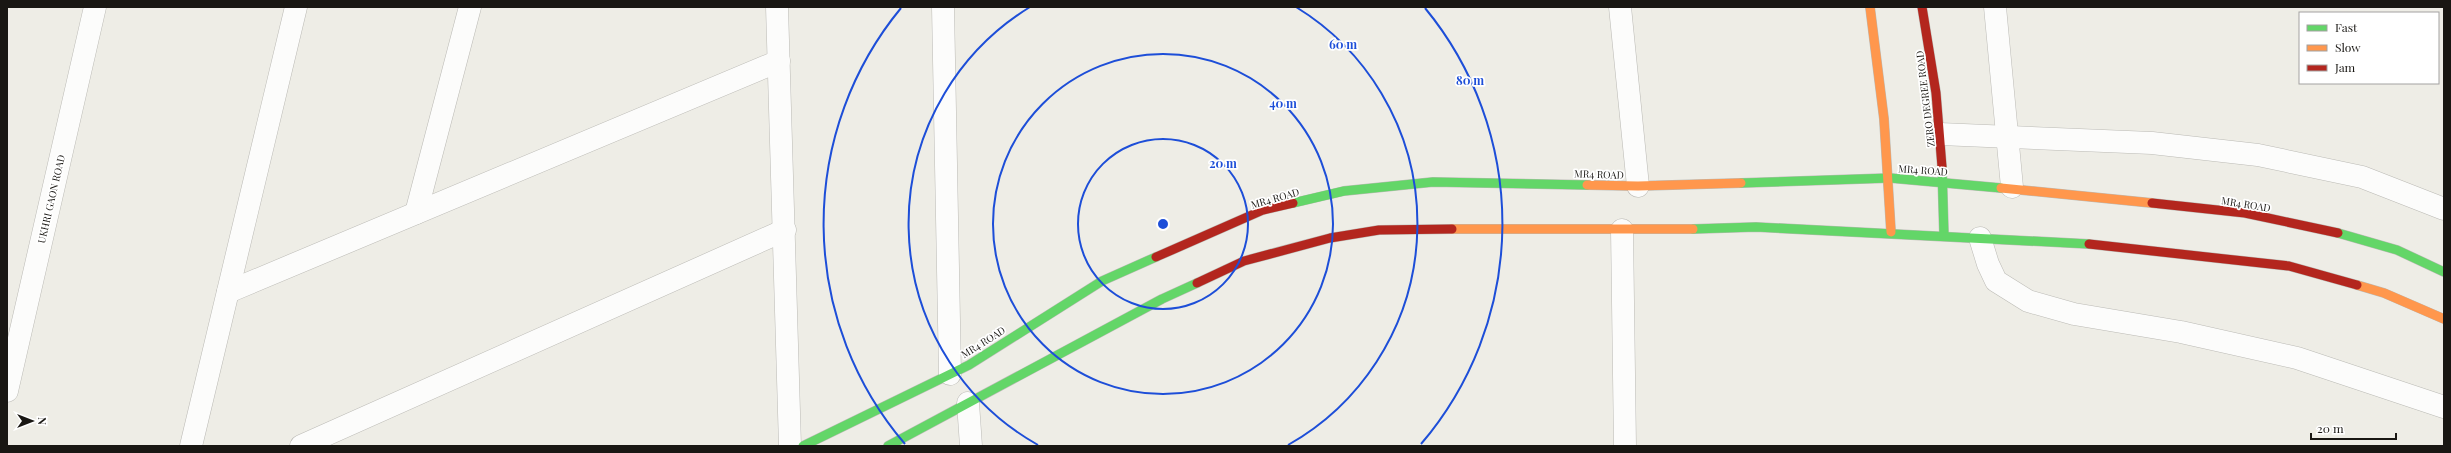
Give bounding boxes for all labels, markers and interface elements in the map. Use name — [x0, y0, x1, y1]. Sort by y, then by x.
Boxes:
legend — [2299, 12, 2439, 84]
text: Fast — [2335, 19, 2358, 35]
text: 60 m — [1329, 36, 1357, 52]
text: Slow — [2335, 39, 2361, 55]
street label: ZERO DEGREE ROAD — [1912, 50, 1938, 148]
text: Jam — [2334, 59, 2356, 75]
text: 80 m — [1456, 72, 1484, 88]
text: 40 m — [1269, 95, 1297, 111]
street label: UKHRI GAON ROAD — [34, 153, 68, 245]
text: 20 m — [1209, 155, 1237, 171]
street label: MR4 ROAD — [1898, 161, 1948, 179]
street label: MR4 ROAD — [1574, 166, 1624, 182]
street label: MR4 ROAD — [1249, 184, 1301, 212]
street label: MR4 ROAD — [2220, 193, 2272, 215]
centre of rings — [1156, 217, 1170, 231]
street label: MR4 ROAD — [958, 323, 1008, 361]
north arrow — [12, 401, 52, 441]
scale bar — [2311, 415, 2396, 441]
text: N — [35, 417, 50, 425]
text: 20 m — [2317, 420, 2344, 436]

